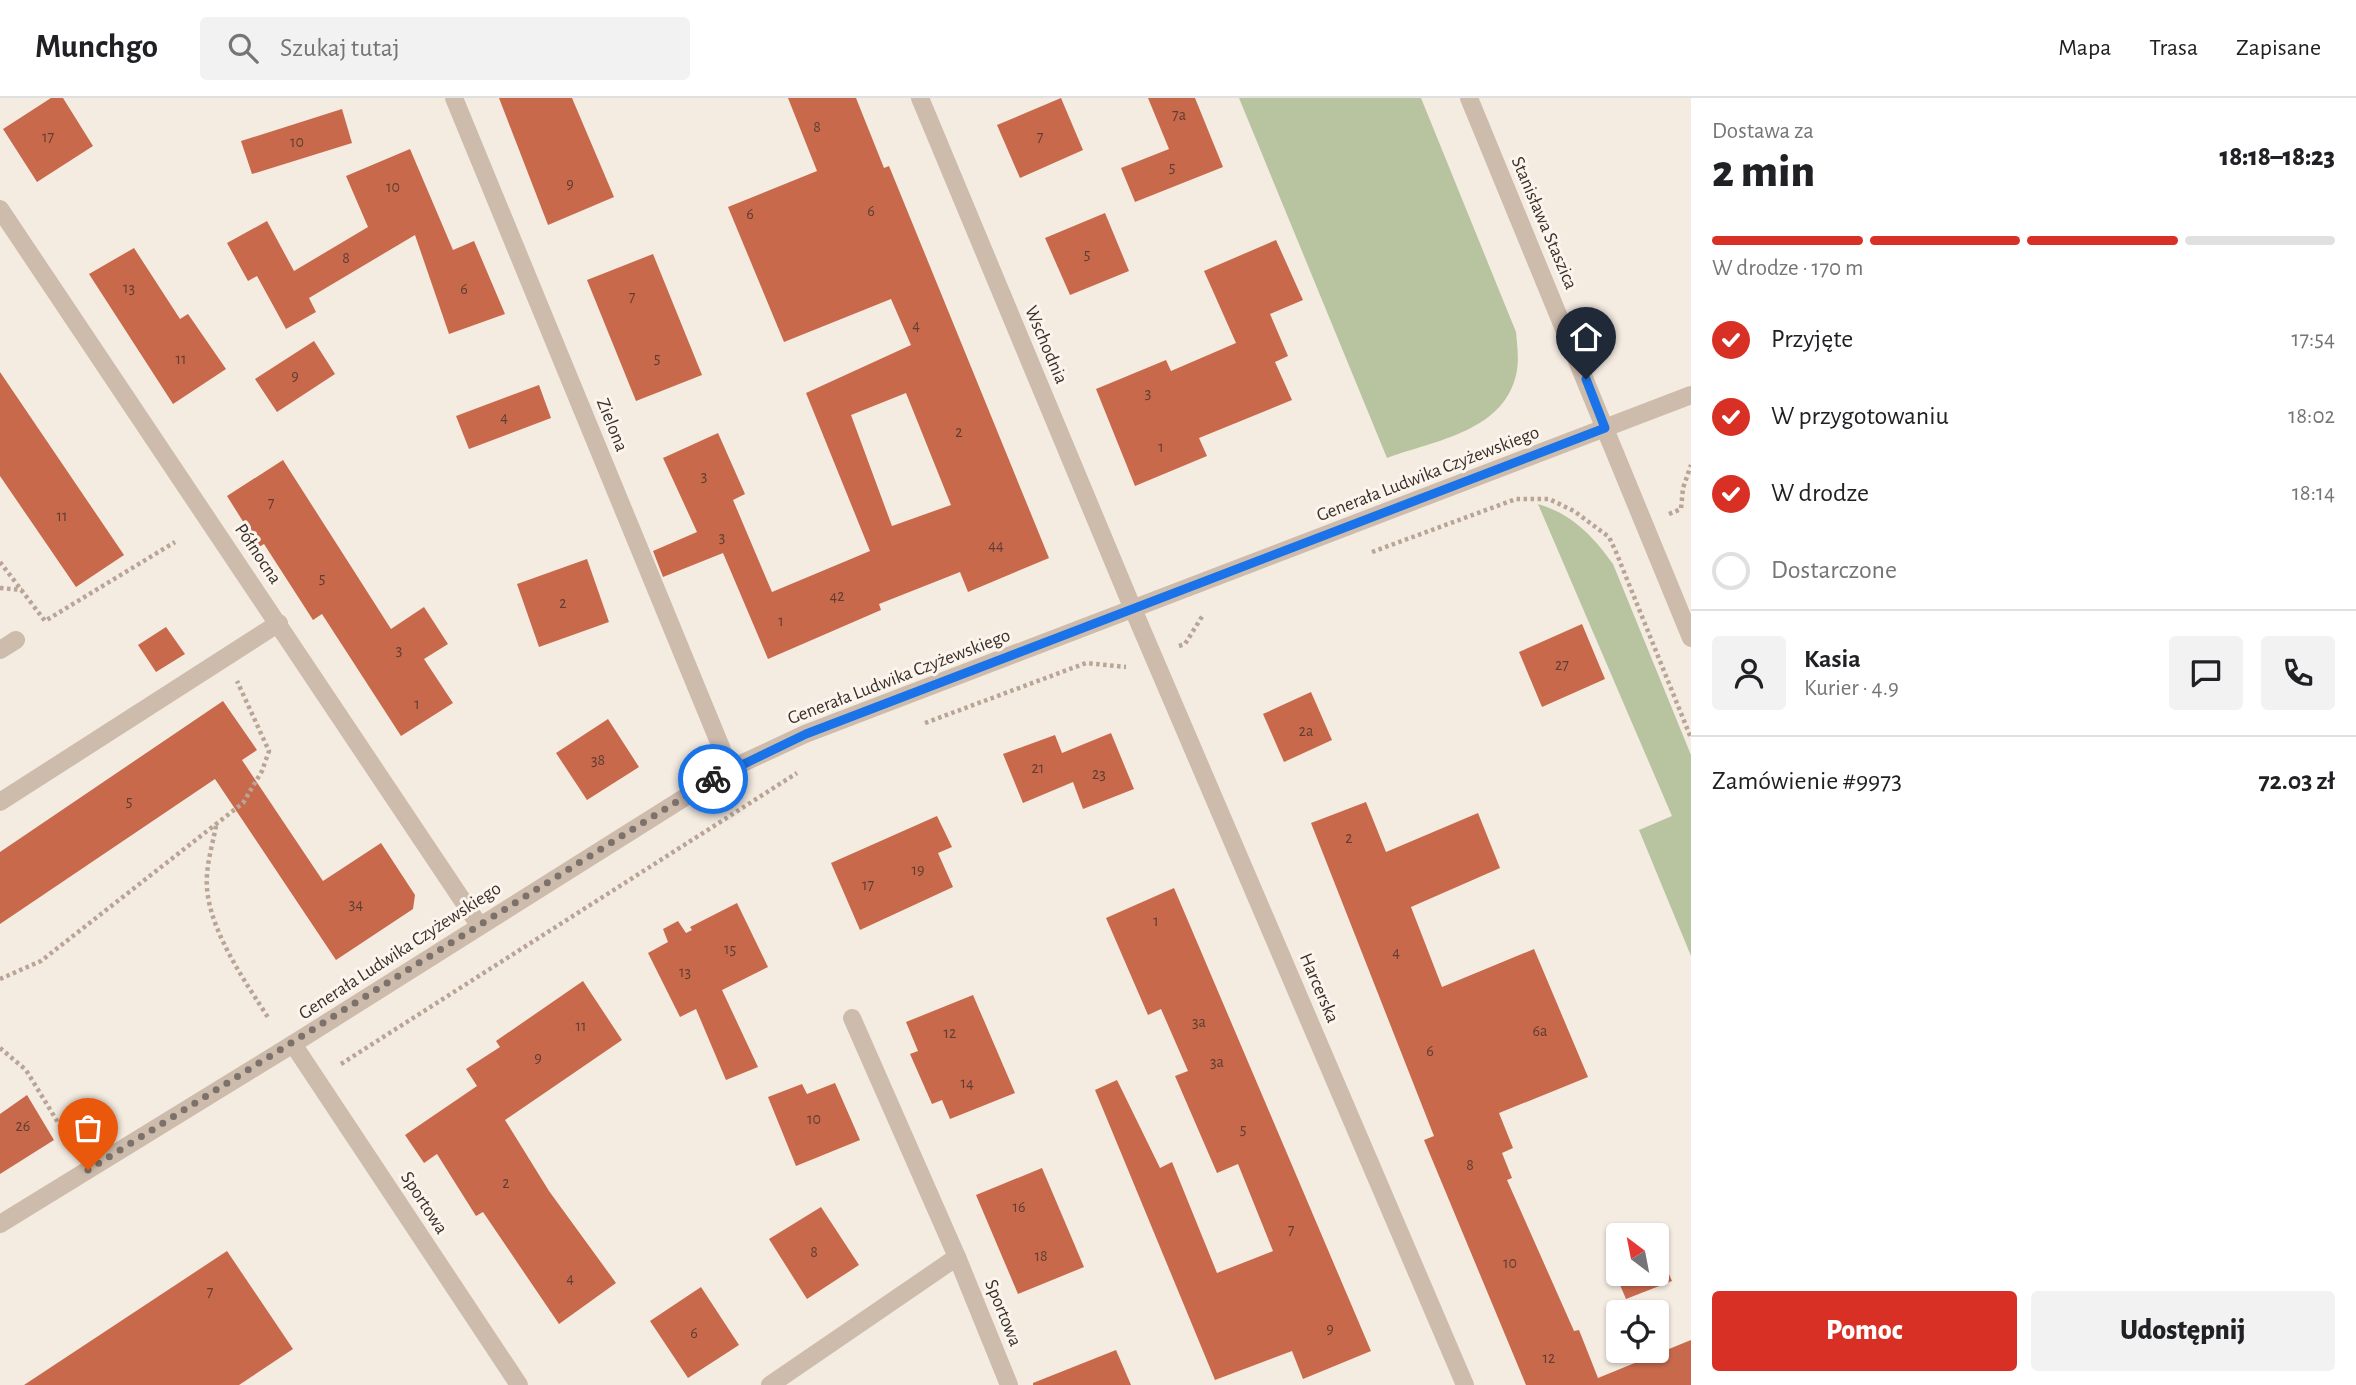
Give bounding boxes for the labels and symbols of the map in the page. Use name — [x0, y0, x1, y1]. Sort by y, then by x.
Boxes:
house number: 7a — [1172, 107, 1186, 123]
house number: 8 — [813, 119, 821, 135]
house number: 17 — [42, 129, 54, 145]
house number: 7 — [1037, 129, 1044, 145]
house number: 10 — [290, 134, 304, 150]
street label: Stanisława Staszica — [1507, 154, 1581, 292]
house number: 5 — [1169, 159, 1175, 175]
house number: 9 — [566, 176, 574, 192]
house number: 10 — [386, 179, 400, 195]
house number: 6 — [867, 203, 875, 219]
house number: 6 — [746, 206, 754, 222]
house number: 5 — [1084, 246, 1090, 262]
house number: 8 — [342, 250, 350, 266]
house number: 13 — [123, 280, 135, 296]
house number: 6 — [460, 281, 468, 297]
house number: 7 — [629, 289, 636, 305]
street label: Wschodnia — [1021, 303, 1071, 387]
pin — [1556, 307, 1616, 379]
house number: 4 — [912, 317, 920, 333]
house number: 5 — [654, 350, 660, 366]
house number: 11 — [175, 351, 187, 367]
house number: 9 — [291, 368, 299, 384]
house number: 3 — [1145, 385, 1151, 401]
street label: Zielona — [593, 396, 631, 455]
house number: 4 — [500, 409, 508, 425]
street label: Generała Ludwika Czyżewskiego — [1314, 423, 1542, 525]
house number: 2 — [955, 424, 963, 440]
house number: 1 — [1158, 439, 1164, 455]
house number: 3 — [701, 468, 707, 484]
house number: 7 — [268, 495, 275, 511]
house number: 11 — [56, 508, 68, 524]
street label: Północna — [231, 520, 285, 588]
house number: 3 — [719, 529, 725, 545]
house number: 44 — [988, 537, 1004, 553]
house number: 5 — [319, 570, 325, 586]
house number: 42 — [830, 588, 844, 604]
house number: 2 — [559, 595, 567, 611]
house number: 1 — [778, 613, 784, 629]
street label: Generała Ludwika Czyżewskiego — [785, 626, 1013, 728]
house number: 3 — [396, 642, 402, 658]
house number: 27 — [1555, 657, 1569, 673]
house number: 1 — [414, 696, 420, 712]
house number: 2a — [1299, 723, 1313, 739]
courier — [678, 744, 748, 814]
house number: 38 — [591, 752, 605, 768]
house number: 21 — [1032, 760, 1044, 776]
house number: 23 — [1092, 766, 1106, 782]
house number: 5 — [126, 793, 132, 809]
house number: 2 — [1345, 830, 1353, 846]
house number: 19 — [911, 862, 925, 878]
house number: 17 — [862, 877, 874, 893]
street label: Generała Ludwika Czyżewskiego — [295, 879, 505, 1023]
house number: 34 — [349, 896, 363, 912]
house number: 1 — [1153, 913, 1159, 929]
house number: 15 — [724, 941, 736, 957]
house number: 4 — [1392, 944, 1400, 960]
street label: Harcerska — [1296, 950, 1342, 1026]
house number: 13 — [679, 964, 691, 980]
house number: 3a — [1192, 1014, 1206, 1030]
house number: 11 — [575, 1018, 587, 1034]
house number: 6a — [1533, 1023, 1547, 1039]
house number: 12 — [944, 1025, 956, 1041]
house number: 6 — [1426, 1043, 1434, 1059]
house number: 9 — [534, 1050, 542, 1066]
house number: 3a — [1210, 1054, 1224, 1070]
house number: 14 — [960, 1075, 974, 1091]
pin — [58, 1098, 118, 1170]
house number: 10 — [807, 1111, 821, 1127]
house number: 26 — [16, 1118, 30, 1134]
house number: 5 — [1240, 1121, 1246, 1137]
house number: 8 — [1466, 1157, 1474, 1173]
street label: Sportowa — [397, 1168, 451, 1238]
house number: 2 — [502, 1175, 510, 1191]
house number: 16 — [1012, 1199, 1026, 1215]
house number: 7 — [1288, 1222, 1295, 1238]
north arrow — [1606, 1223, 1670, 1286]
house number: 8 — [810, 1244, 818, 1260]
house number: 18 — [1034, 1248, 1048, 1264]
house number: 10 — [1503, 1255, 1517, 1271]
house number: 4 — [566, 1270, 574, 1286]
street label: Sportowa — [981, 1277, 1025, 1349]
house number: 7 — [207, 1284, 214, 1300]
house number: 9 — [1326, 1321, 1334, 1337]
house number: 6 — [690, 1325, 698, 1341]
house number: 12 — [1543, 1350, 1555, 1366]

